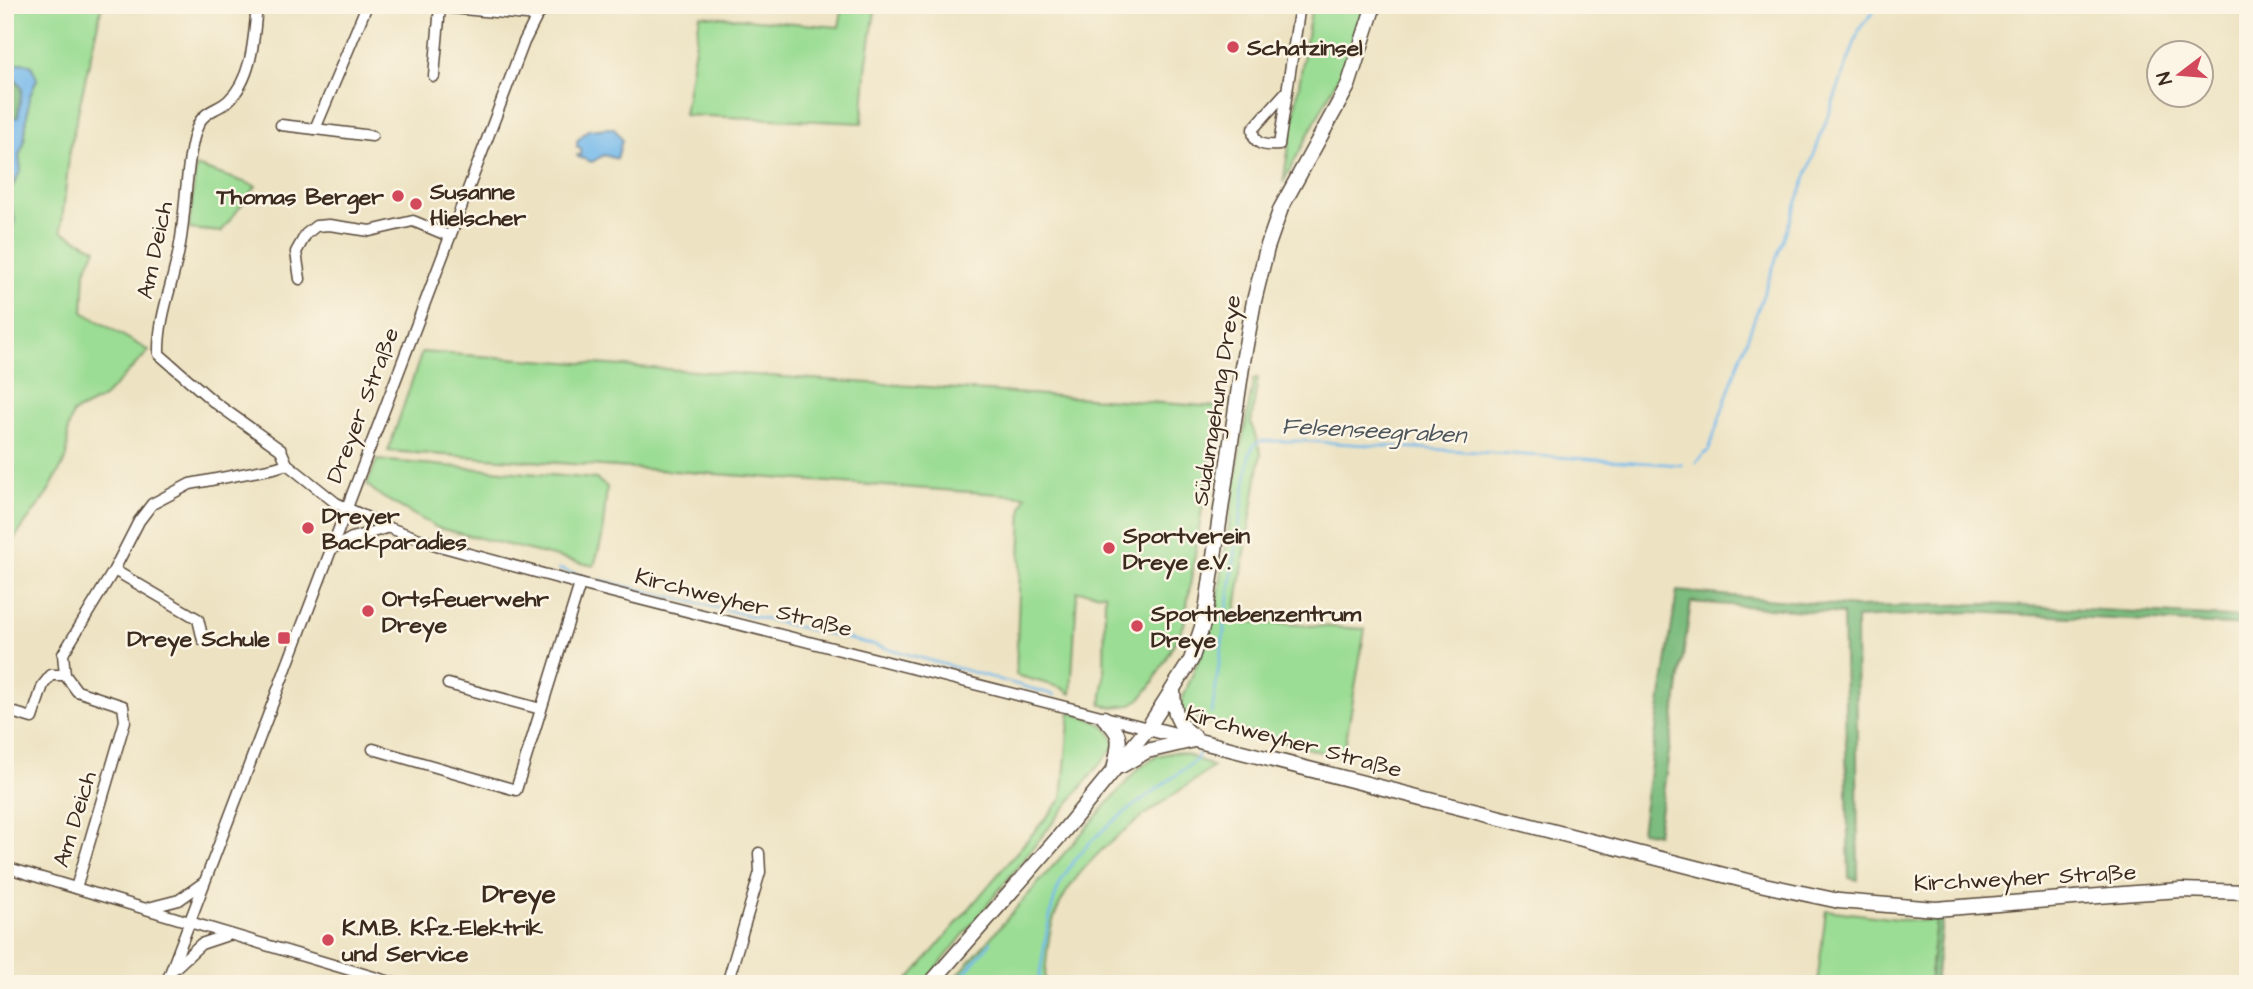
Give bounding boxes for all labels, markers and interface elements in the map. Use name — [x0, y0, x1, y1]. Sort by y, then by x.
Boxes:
place label: Schatzinsel — [1246, 32, 1363, 64]
north arrow — [2144, 38, 2214, 108]
marker: Schatzinsel — [1225, 39, 1241, 55]
text: N — [2150, 69, 2180, 88]
place label: Susanne Hielscher — [429, 176, 526, 234]
place label: Thomas Berger — [216, 181, 384, 214]
marker: Thomas Berger — [390, 188, 406, 204]
marker: Susanne Hielscher — [408, 196, 424, 212]
street label: Am Deich — [129, 198, 181, 302]
street label: Südumgehung Dreye — [1185, 293, 1250, 508]
street label: Dreyer Straße — [319, 323, 408, 488]
water label: Felsenseegraben — [1281, 409, 1469, 454]
place label: Dreyer Backparadies — [322, 500, 467, 558]
marker: Dreyer Backparadies — [300, 520, 316, 536]
place label: Sportverein Dreye e.V. — [1122, 520, 1250, 580]
marker: Sportverein Dreye e.V. — [1101, 540, 1117, 556]
street label: Kirchweyher Straße — [632, 561, 856, 646]
place label: Ortsfeuerwehr Dreye — [382, 583, 549, 643]
place label: Sportnebenzentrum Dreye — [1150, 598, 1362, 658]
marker: Ortsfeuerwehr Dreye — [360, 603, 376, 619]
marker: Sportnebenzentrum Dreye — [1129, 618, 1145, 634]
place label: Dreye Schule — [127, 623, 271, 657]
marker: Dreye Schule — [276, 630, 292, 646]
street label: Kirchweyher Straße — [1182, 698, 1405, 787]
street label: Am Deich — [45, 767, 105, 871]
street label: Kirchweyher Straße — [1913, 856, 2137, 901]
district label: Dreye — [482, 876, 556, 915]
place label: K.M.B. Kfz.-Elektrik und Service — [341, 912, 544, 970]
marker: K.M.B. Kfz.-Elektrik und Service — [320, 932, 336, 948]

